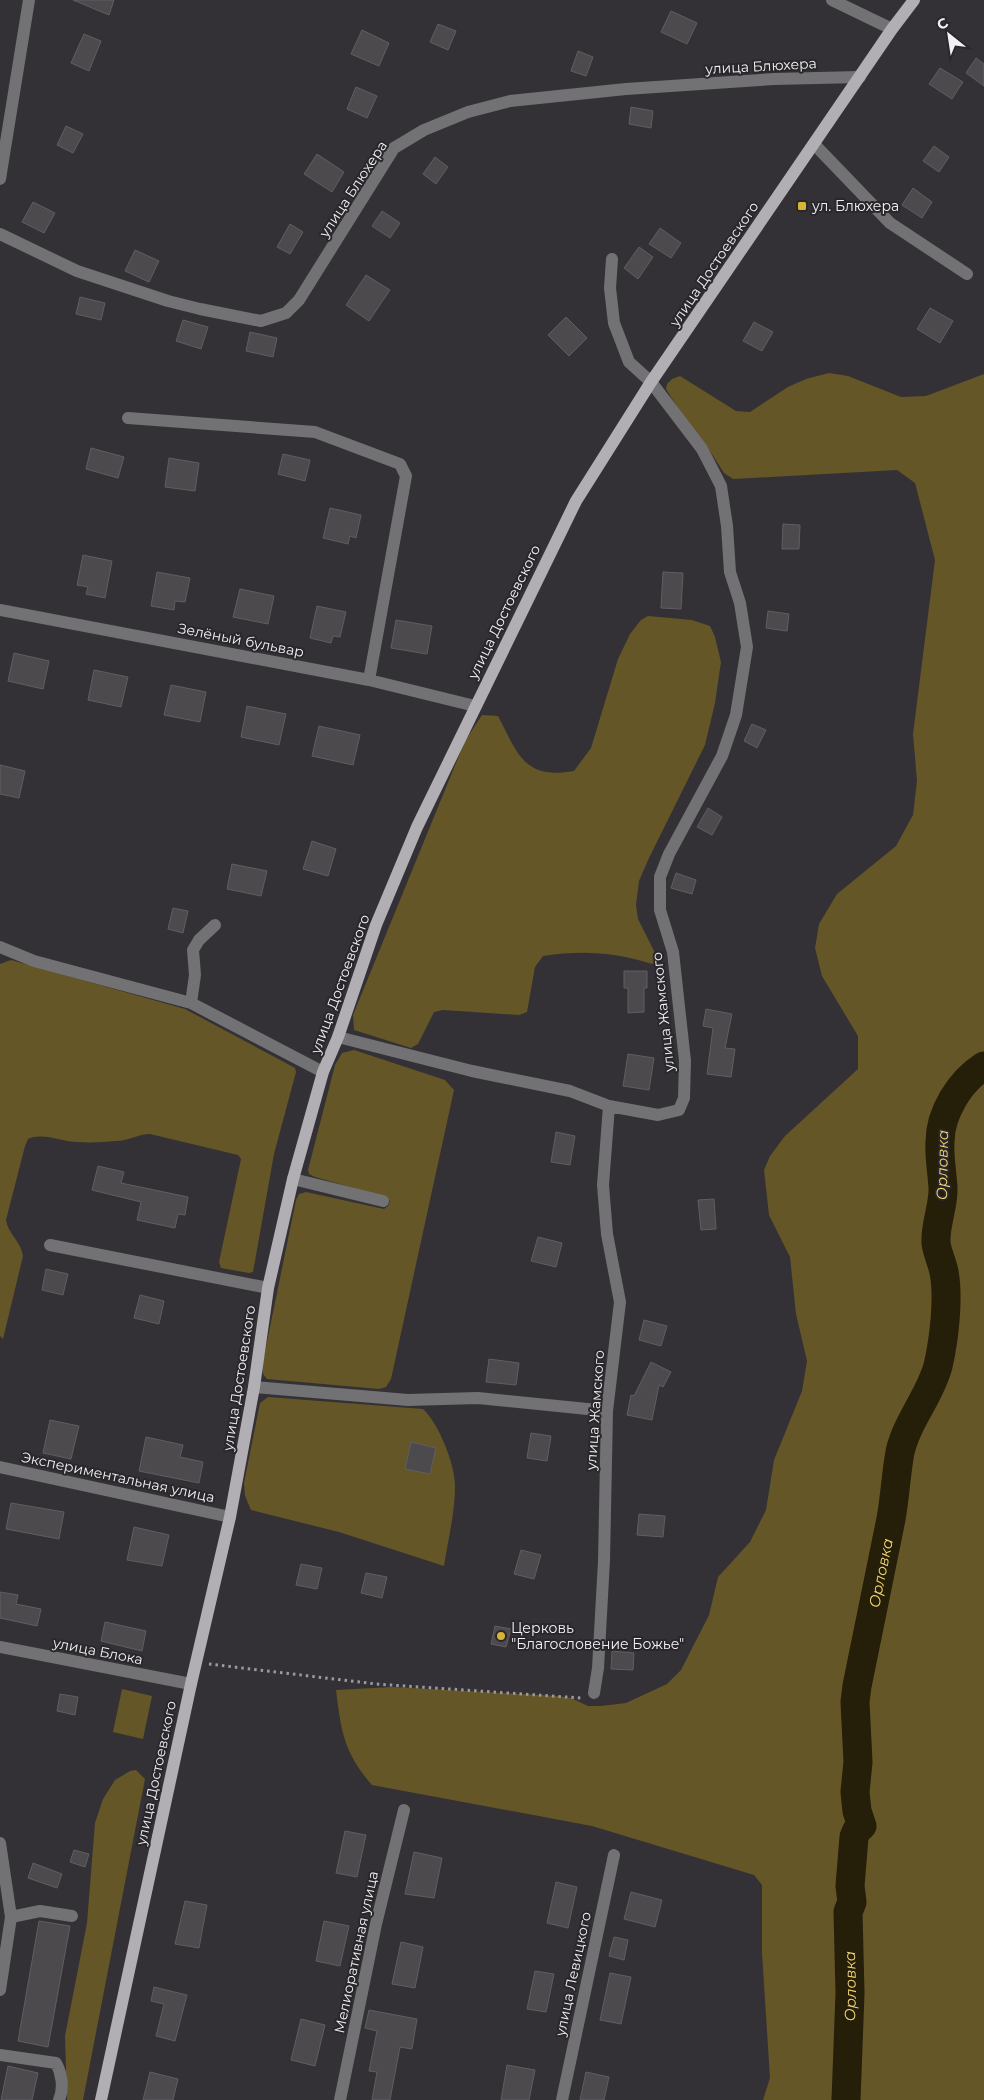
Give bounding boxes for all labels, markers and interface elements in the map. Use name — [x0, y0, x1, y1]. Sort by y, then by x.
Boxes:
north arrow — [924, 10, 974, 60]
text: С — [934, 13, 951, 34]
street label: улица Блюхера — [704, 54, 817, 78]
street label: улица Блюхера — [315, 137, 391, 242]
place label: ул. Блюхера — [811, 197, 899, 215]
street label: улица Достоевского — [665, 198, 763, 331]
marker: ул. Блюхера — [796, 200, 808, 212]
street label: улица Достоевского — [463, 542, 544, 683]
street label: Зелёный бульвар — [176, 619, 306, 661]
street label: улица Достоевского — [306, 912, 374, 1057]
street label: улица Жамского — [648, 951, 678, 1074]
water label: Орловка — [932, 1130, 952, 1200]
street label: улица Достоевского — [218, 1304, 259, 1453]
street label: улица Жамского — [582, 1349, 608, 1472]
street label: Экспериментальная улица — [20, 1448, 216, 1506]
water label: Орловка — [864, 1537, 896, 1609]
place label: Церковь "Благословение Божье" — [511, 1619, 684, 1653]
marker: Церковь "Благословение Божье" — [495, 1630, 507, 1642]
street label: улица Блока — [51, 1633, 145, 1669]
street label: улица Достоевского — [132, 1699, 180, 1848]
street label: Мелиоративная улица — [330, 1869, 382, 2035]
street label: улица Левицкого — [551, 1910, 595, 2039]
water label: Орловка — [839, 1951, 860, 2022]

